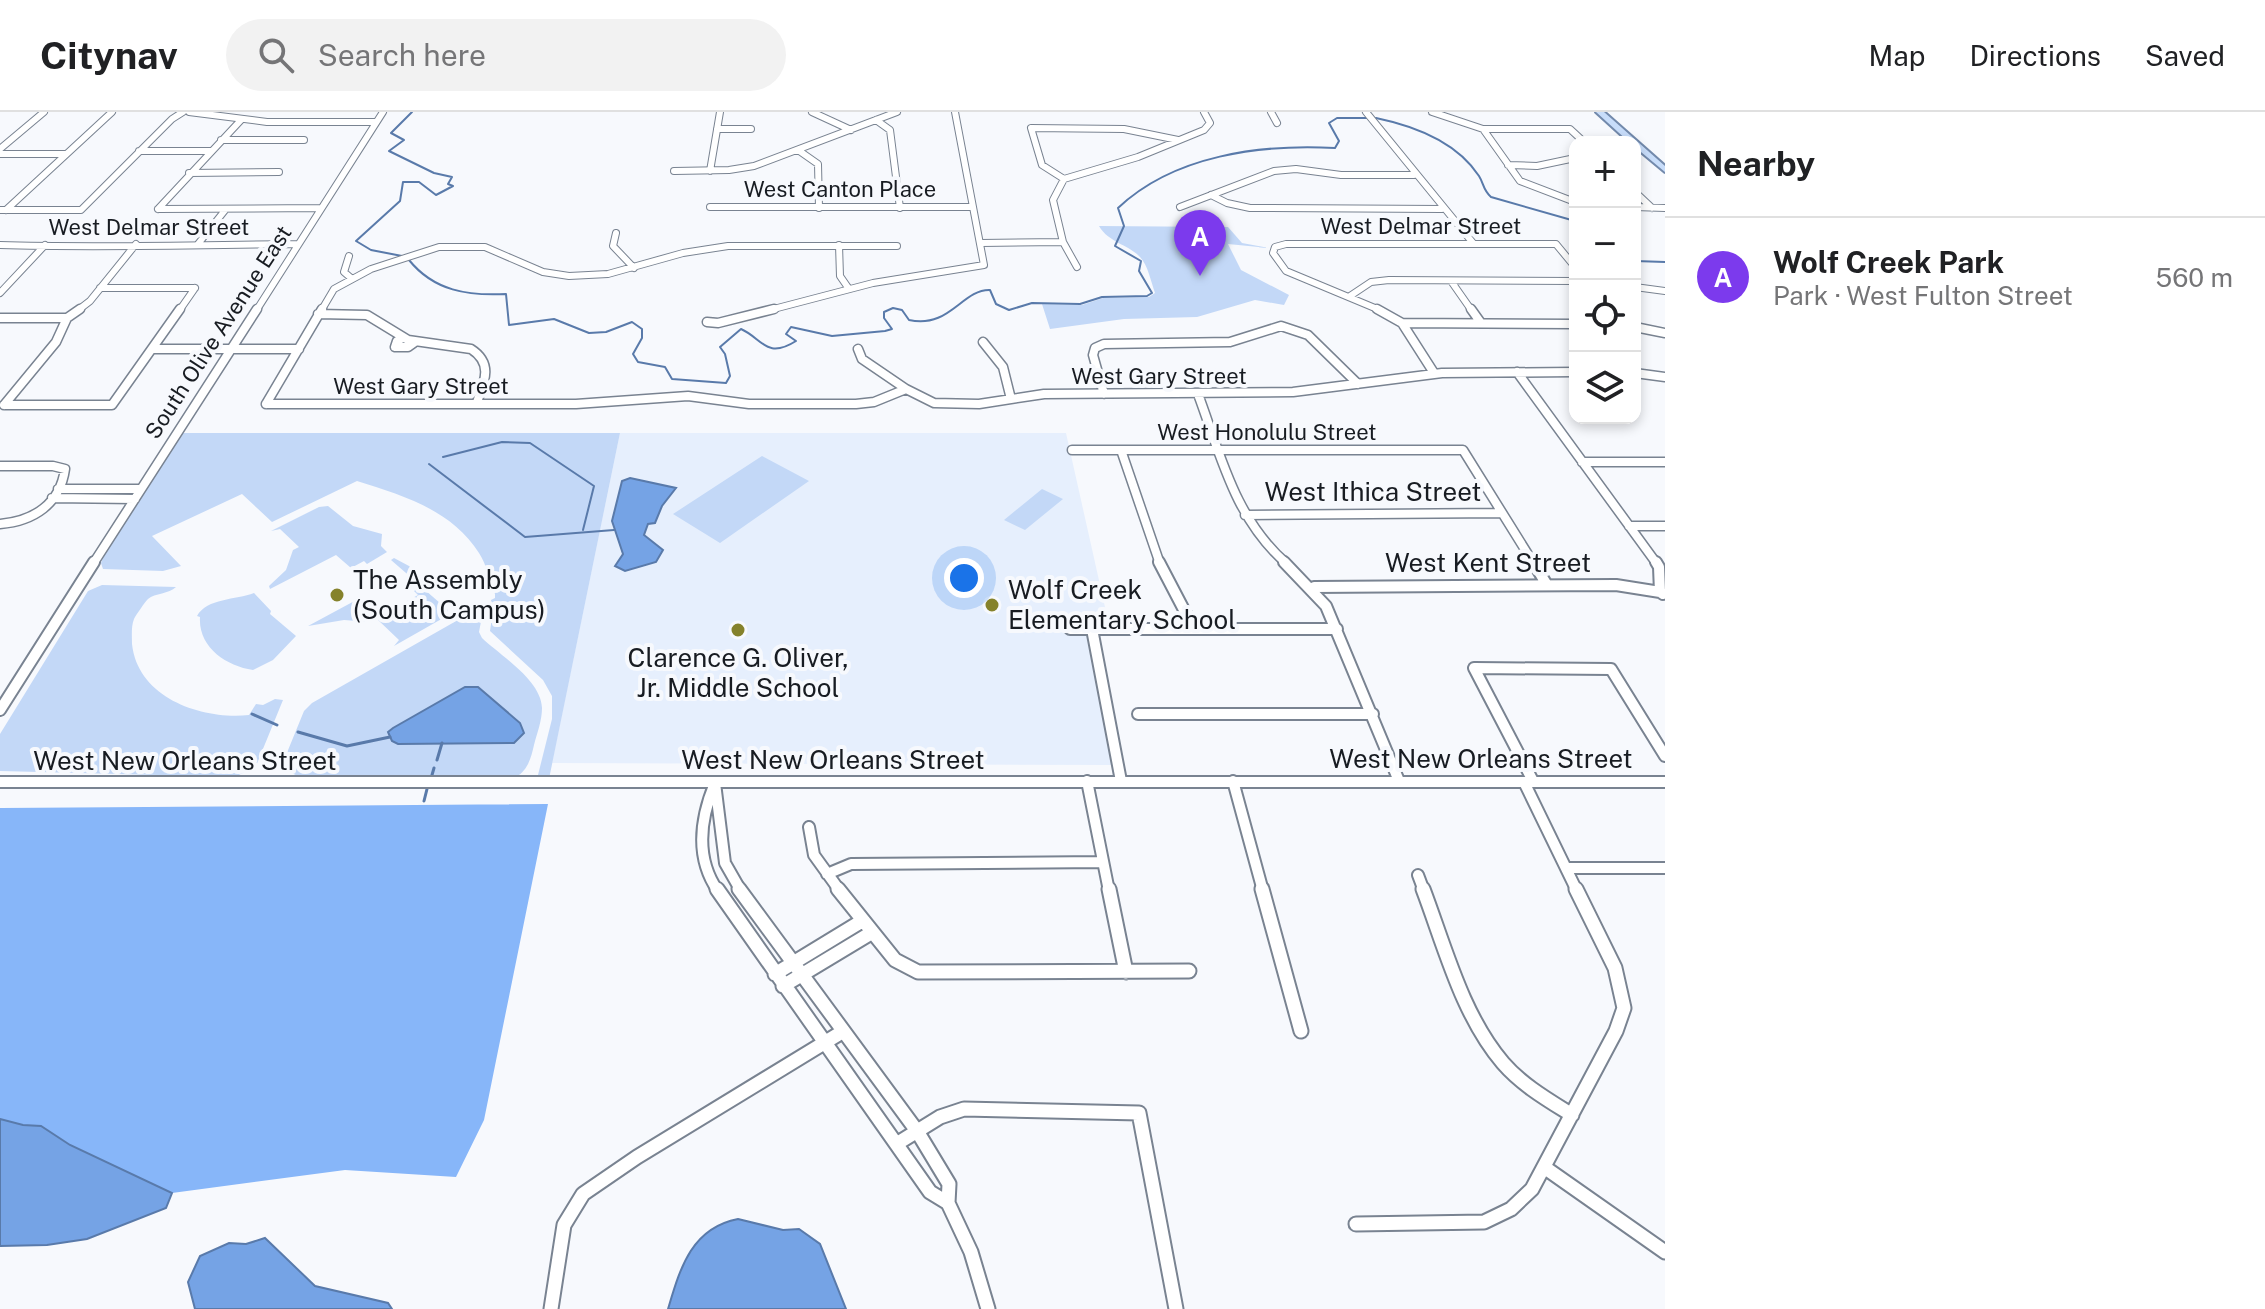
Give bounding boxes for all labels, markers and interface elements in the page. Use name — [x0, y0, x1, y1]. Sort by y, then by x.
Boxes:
search box — [226, 19, 786, 91]
text: Citynav — [40, 33, 178, 78]
icon: search — [254, 33, 298, 77]
text: Search here — [318, 37, 486, 73]
text: Map — [1869, 39, 1925, 72]
text: Directions — [1969, 39, 2101, 72]
text: Saved — [2145, 39, 2225, 72]
map controls — [1569, 136, 1641, 424]
button: + — [1569, 136, 1641, 208]
text: Nearby — [1697, 144, 1815, 184]
street label: West Canton Place — [744, 176, 936, 202]
button: − — [1569, 208, 1641, 280]
pin: A — [1174, 210, 1226, 276]
street label: West Delmar Street — [1321, 213, 1521, 239]
street label: West Delmar Street — [49, 214, 249, 240]
street label: South Olive Avenue East — [139, 221, 297, 443]
text: Wolf Creek Park — [1773, 244, 2004, 280]
text: A — [1714, 262, 1732, 293]
text: 560 m — [2156, 262, 2233, 293]
button: locate — [1569, 280, 1641, 352]
text: Park · West Fulton Street — [1773, 280, 2073, 311]
button: layers — [1569, 352, 1641, 424]
street label: West Gary Street — [1071, 363, 1247, 389]
street label: West Gary Street — [333, 373, 509, 399]
street label: West Honolulu Street — [1157, 419, 1377, 445]
street label: West Ithica Street — [1265, 476, 1481, 507]
street label: West Kent Street — [1385, 547, 1591, 578]
your location — [944, 558, 984, 598]
place label: The Assembly (South Campus) — [353, 564, 546, 625]
place label: Wolf Creek Elementary School — [1008, 574, 1236, 635]
marker: The Assembly (South Campus) — [328, 586, 346, 604]
marker: Wolf Creek Elementary School — [983, 596, 1001, 614]
marker: Clarence G. Oliver, Jr. Middle School — [729, 621, 747, 639]
place label: Clarence G. Oliver, Jr. Middle School — [628, 642, 848, 703]
street label: West New Orleans Street — [1329, 743, 1633, 774]
street label: West New Orleans Street — [681, 744, 985, 775]
street label: West New Orleans Street — [33, 745, 337, 776]

